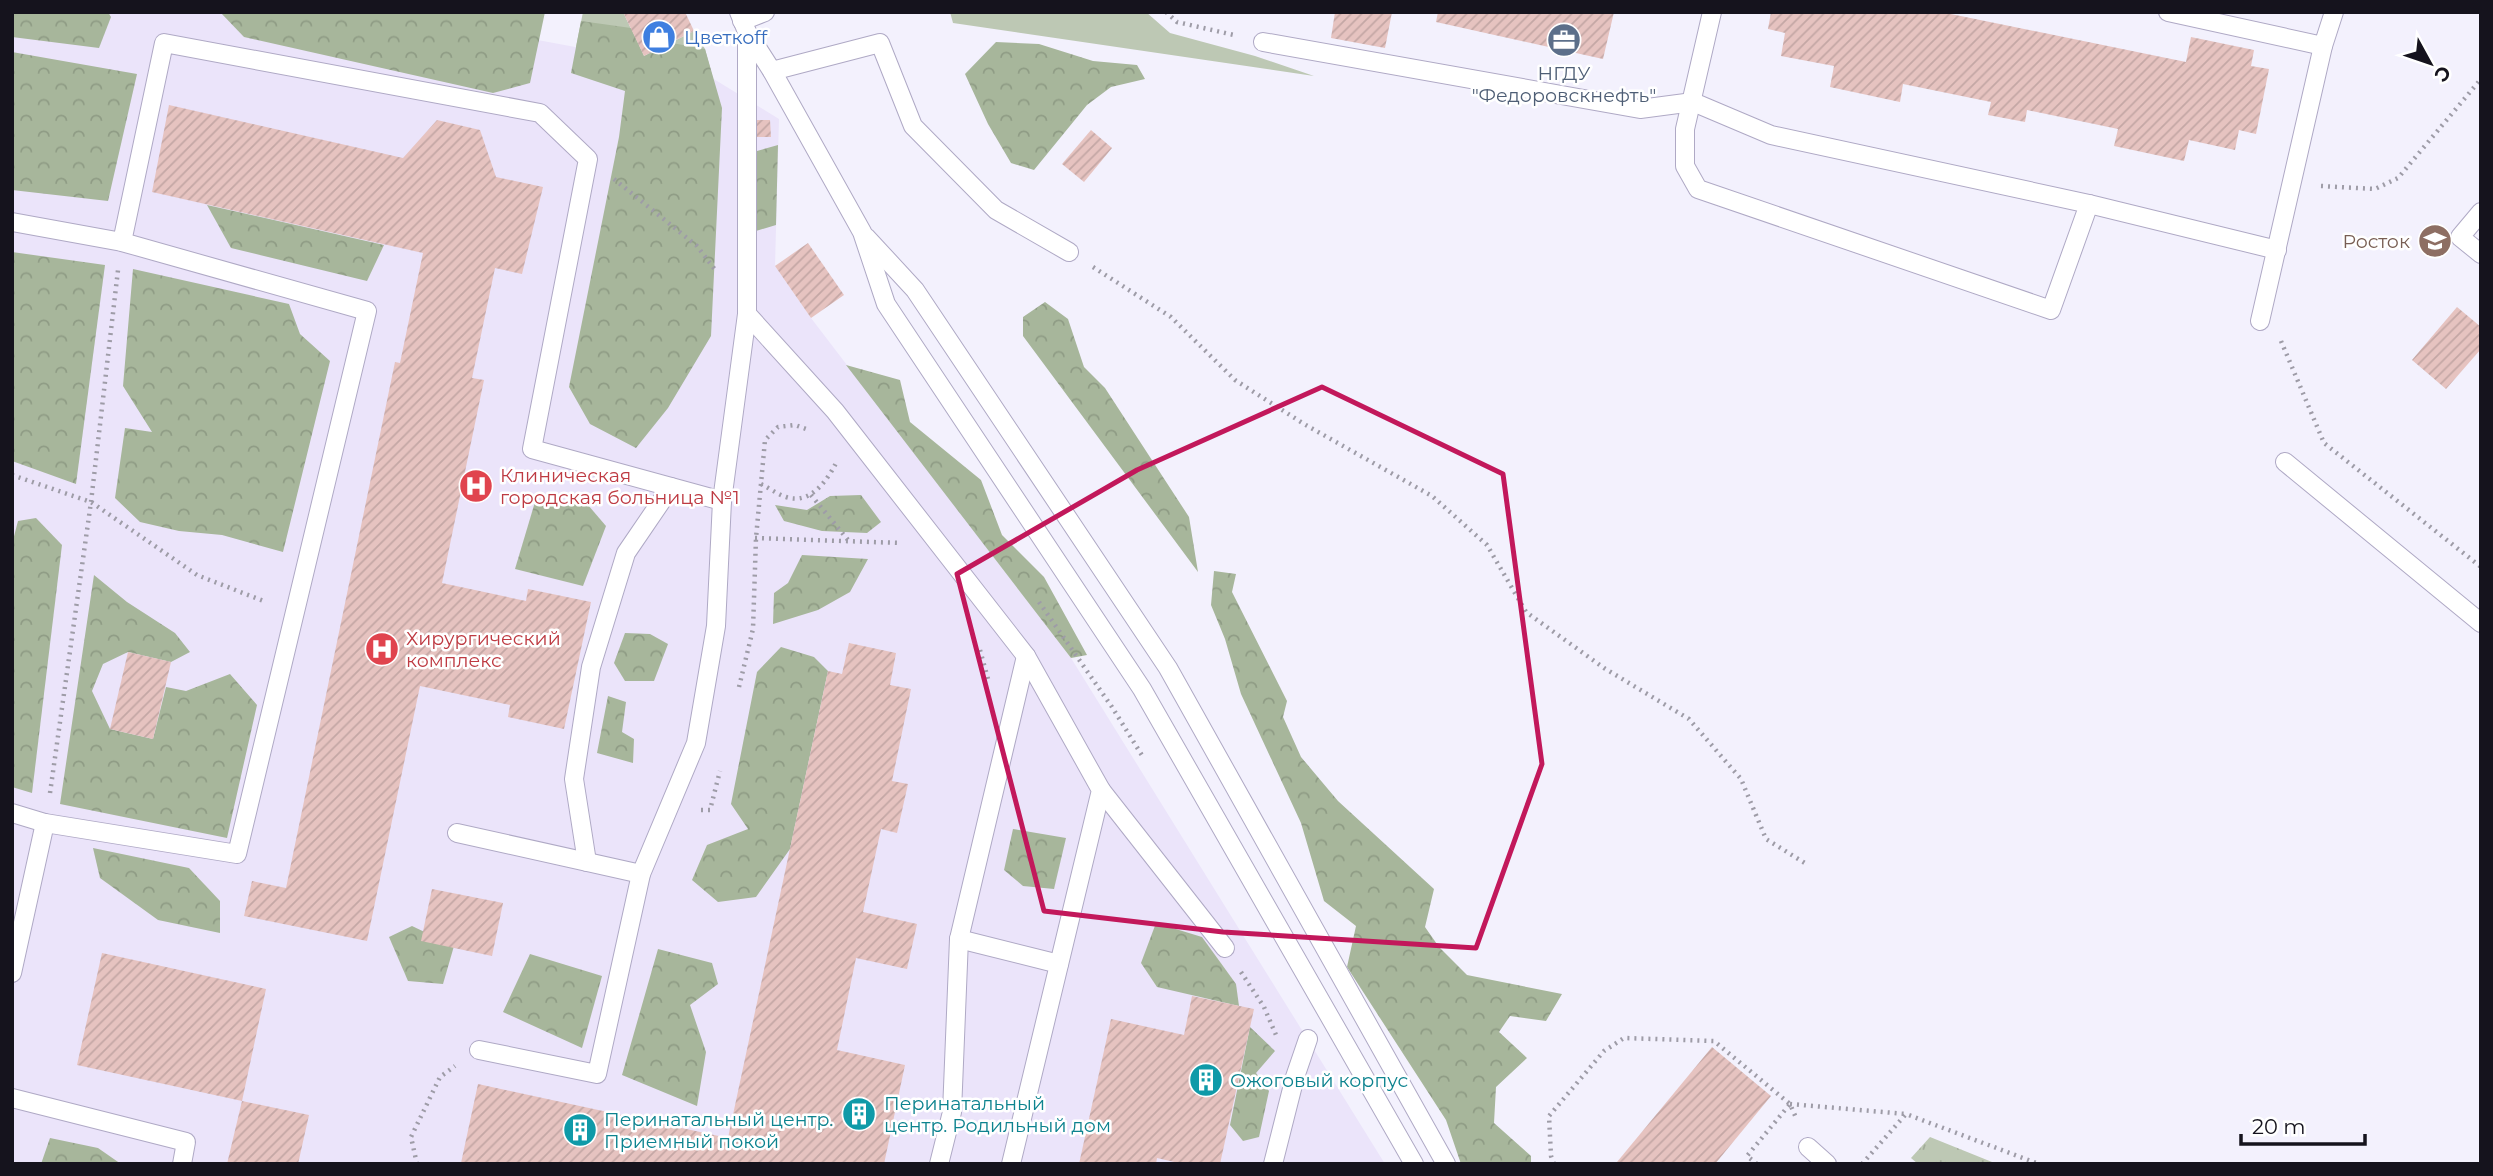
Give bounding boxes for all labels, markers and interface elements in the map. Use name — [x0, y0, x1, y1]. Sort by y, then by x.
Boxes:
shop icon: Цветкоff — [640, 18, 678, 56]
office icon: НГДУ "Федоровскнефть" — [1545, 21, 1583, 59]
place label: Цветкоff — [684, 26, 769, 49]
north arrow — [2395, 28, 2465, 98]
text: С — [2429, 61, 2456, 86]
place label: НГДУ "Федоровскнефть" — [1472, 62, 1656, 107]
school or university icon: Росток — [2416, 222, 2454, 260]
place label: Росток — [2343, 230, 2410, 253]
place label: Клиническая городская больница №1 — [500, 464, 740, 509]
hospital icon: Клиническая городская больница №1 — [457, 467, 495, 505]
place label: Хирургический комплекс — [406, 627, 561, 672]
hospital icon: Хирургический комплекс — [363, 630, 401, 668]
building icon: Ожоговый корпус — [1187, 1061, 1225, 1099]
place label: Ожоговый корпус — [1230, 1069, 1409, 1092]
place label: Перинатальный центр. Родильный дом — [884, 1092, 1111, 1137]
building icon: Перинатальный центр. Родильный дом — [840, 1095, 878, 1133]
scale bar — [2241, 1102, 2365, 1146]
place label: Перинатальный центр. Приемный покой — [604, 1108, 833, 1153]
building icon: Перинатальный центр. Приемный покой — [561, 1111, 599, 1149]
text: 20 m — [2252, 1114, 2306, 1139]

